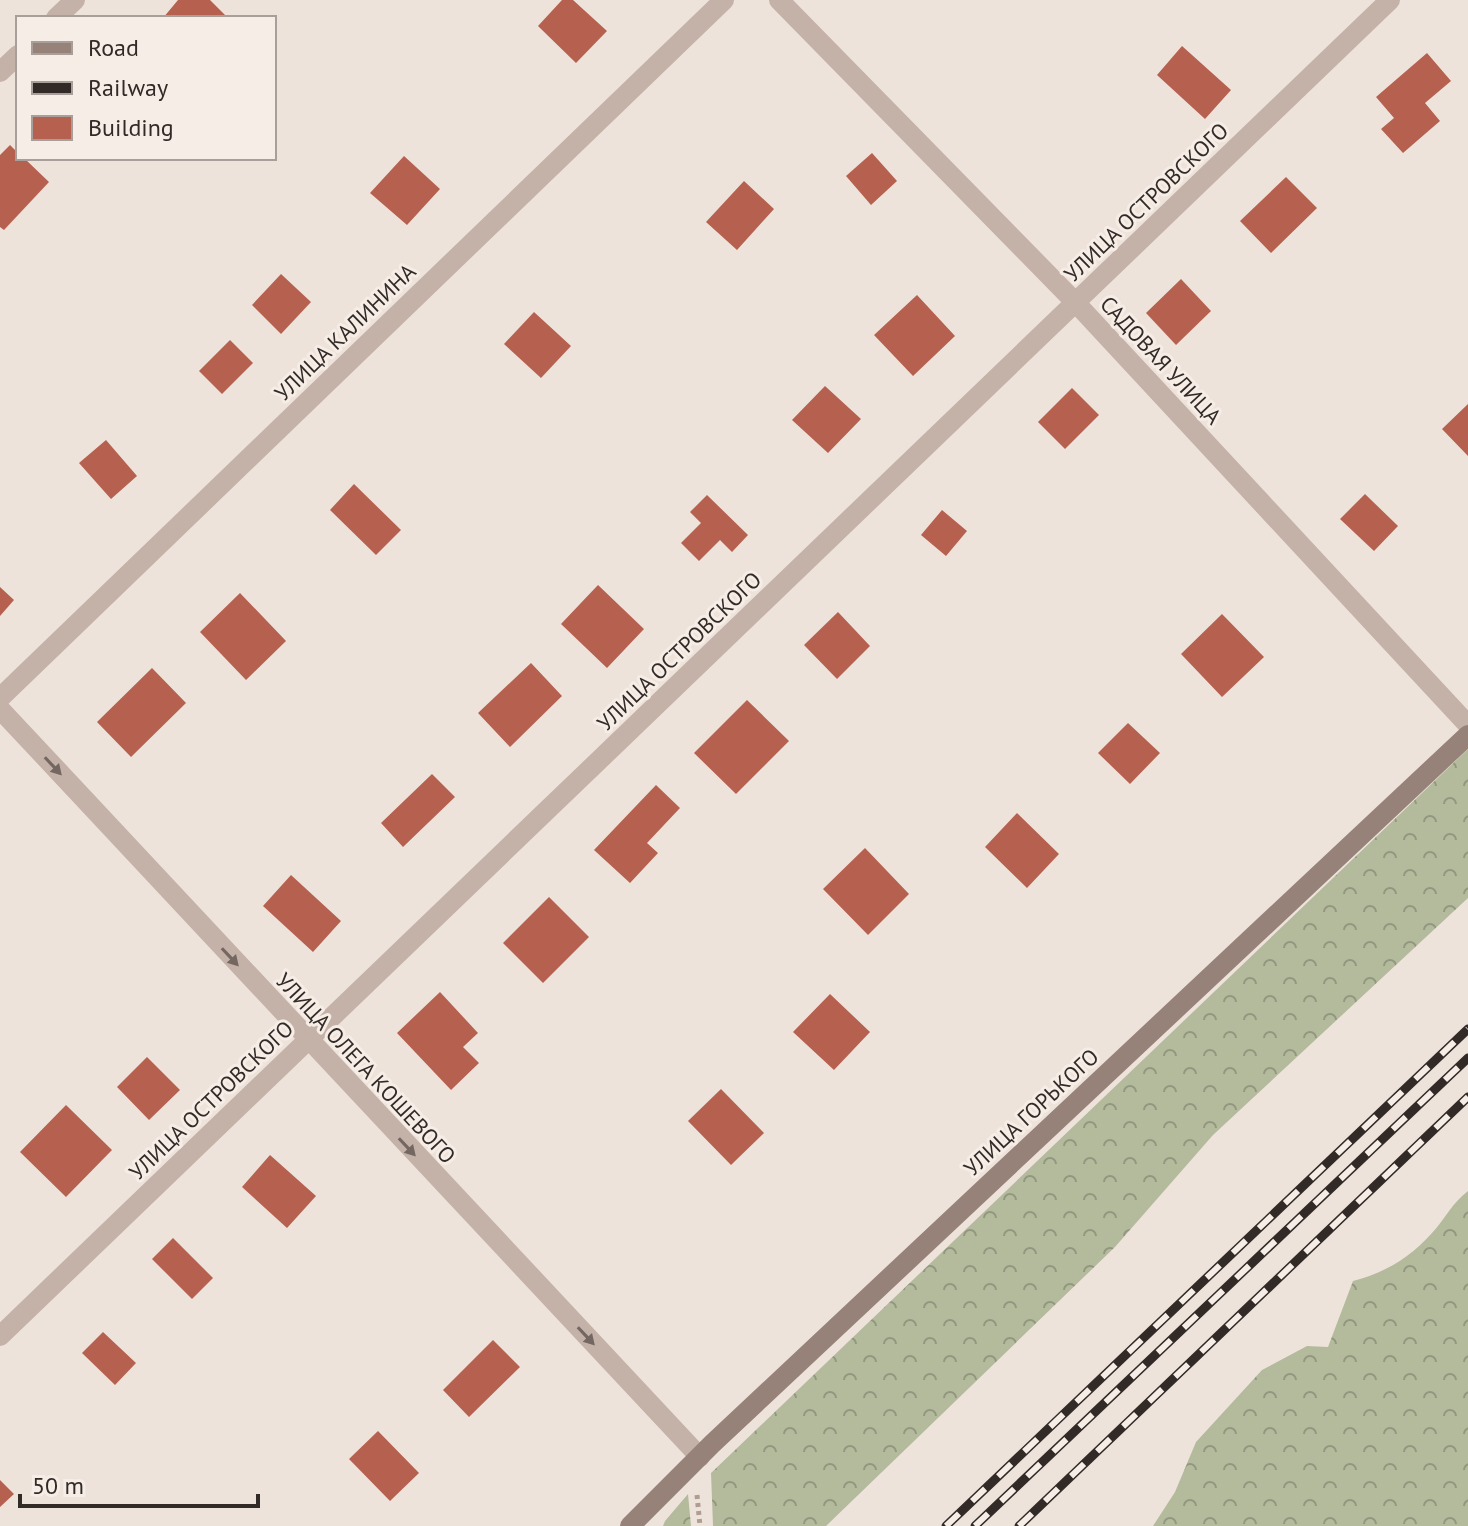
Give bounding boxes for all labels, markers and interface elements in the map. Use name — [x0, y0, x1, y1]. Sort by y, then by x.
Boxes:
legend — [16, 16, 276, 160]
text: Road — [88, 32, 139, 63]
text: Railway — [88, 72, 168, 103]
text: Building — [88, 112, 174, 143]
street label: УЛИЦА ОСТРОВСКОГО — [1058, 116, 1234, 288]
street label: УЛИЦА КАЛИНИНА — [269, 257, 422, 406]
street label: САДОВАЯ УЛИЦА — [1094, 290, 1228, 430]
street label: УЛИЦА ОСТРОВСКОГО — [591, 565, 767, 737]
one-way arrow — [43, 756, 62, 775]
one-way arrow — [220, 947, 238, 966]
street label: УЛИЦА ОЛЕГА КОШЕВОГО — [270, 967, 462, 1169]
street label: УЛИЦА ОСТРОВСКОГО — [123, 1014, 299, 1186]
street label: УЛИЦА ГОРЬКОГО — [958, 1042, 1104, 1182]
one-way arrow — [398, 1137, 416, 1156]
one-way arrow — [576, 1326, 594, 1345]
scale bar — [20, 1458, 258, 1508]
text: 50 m — [32, 1470, 84, 1501]

